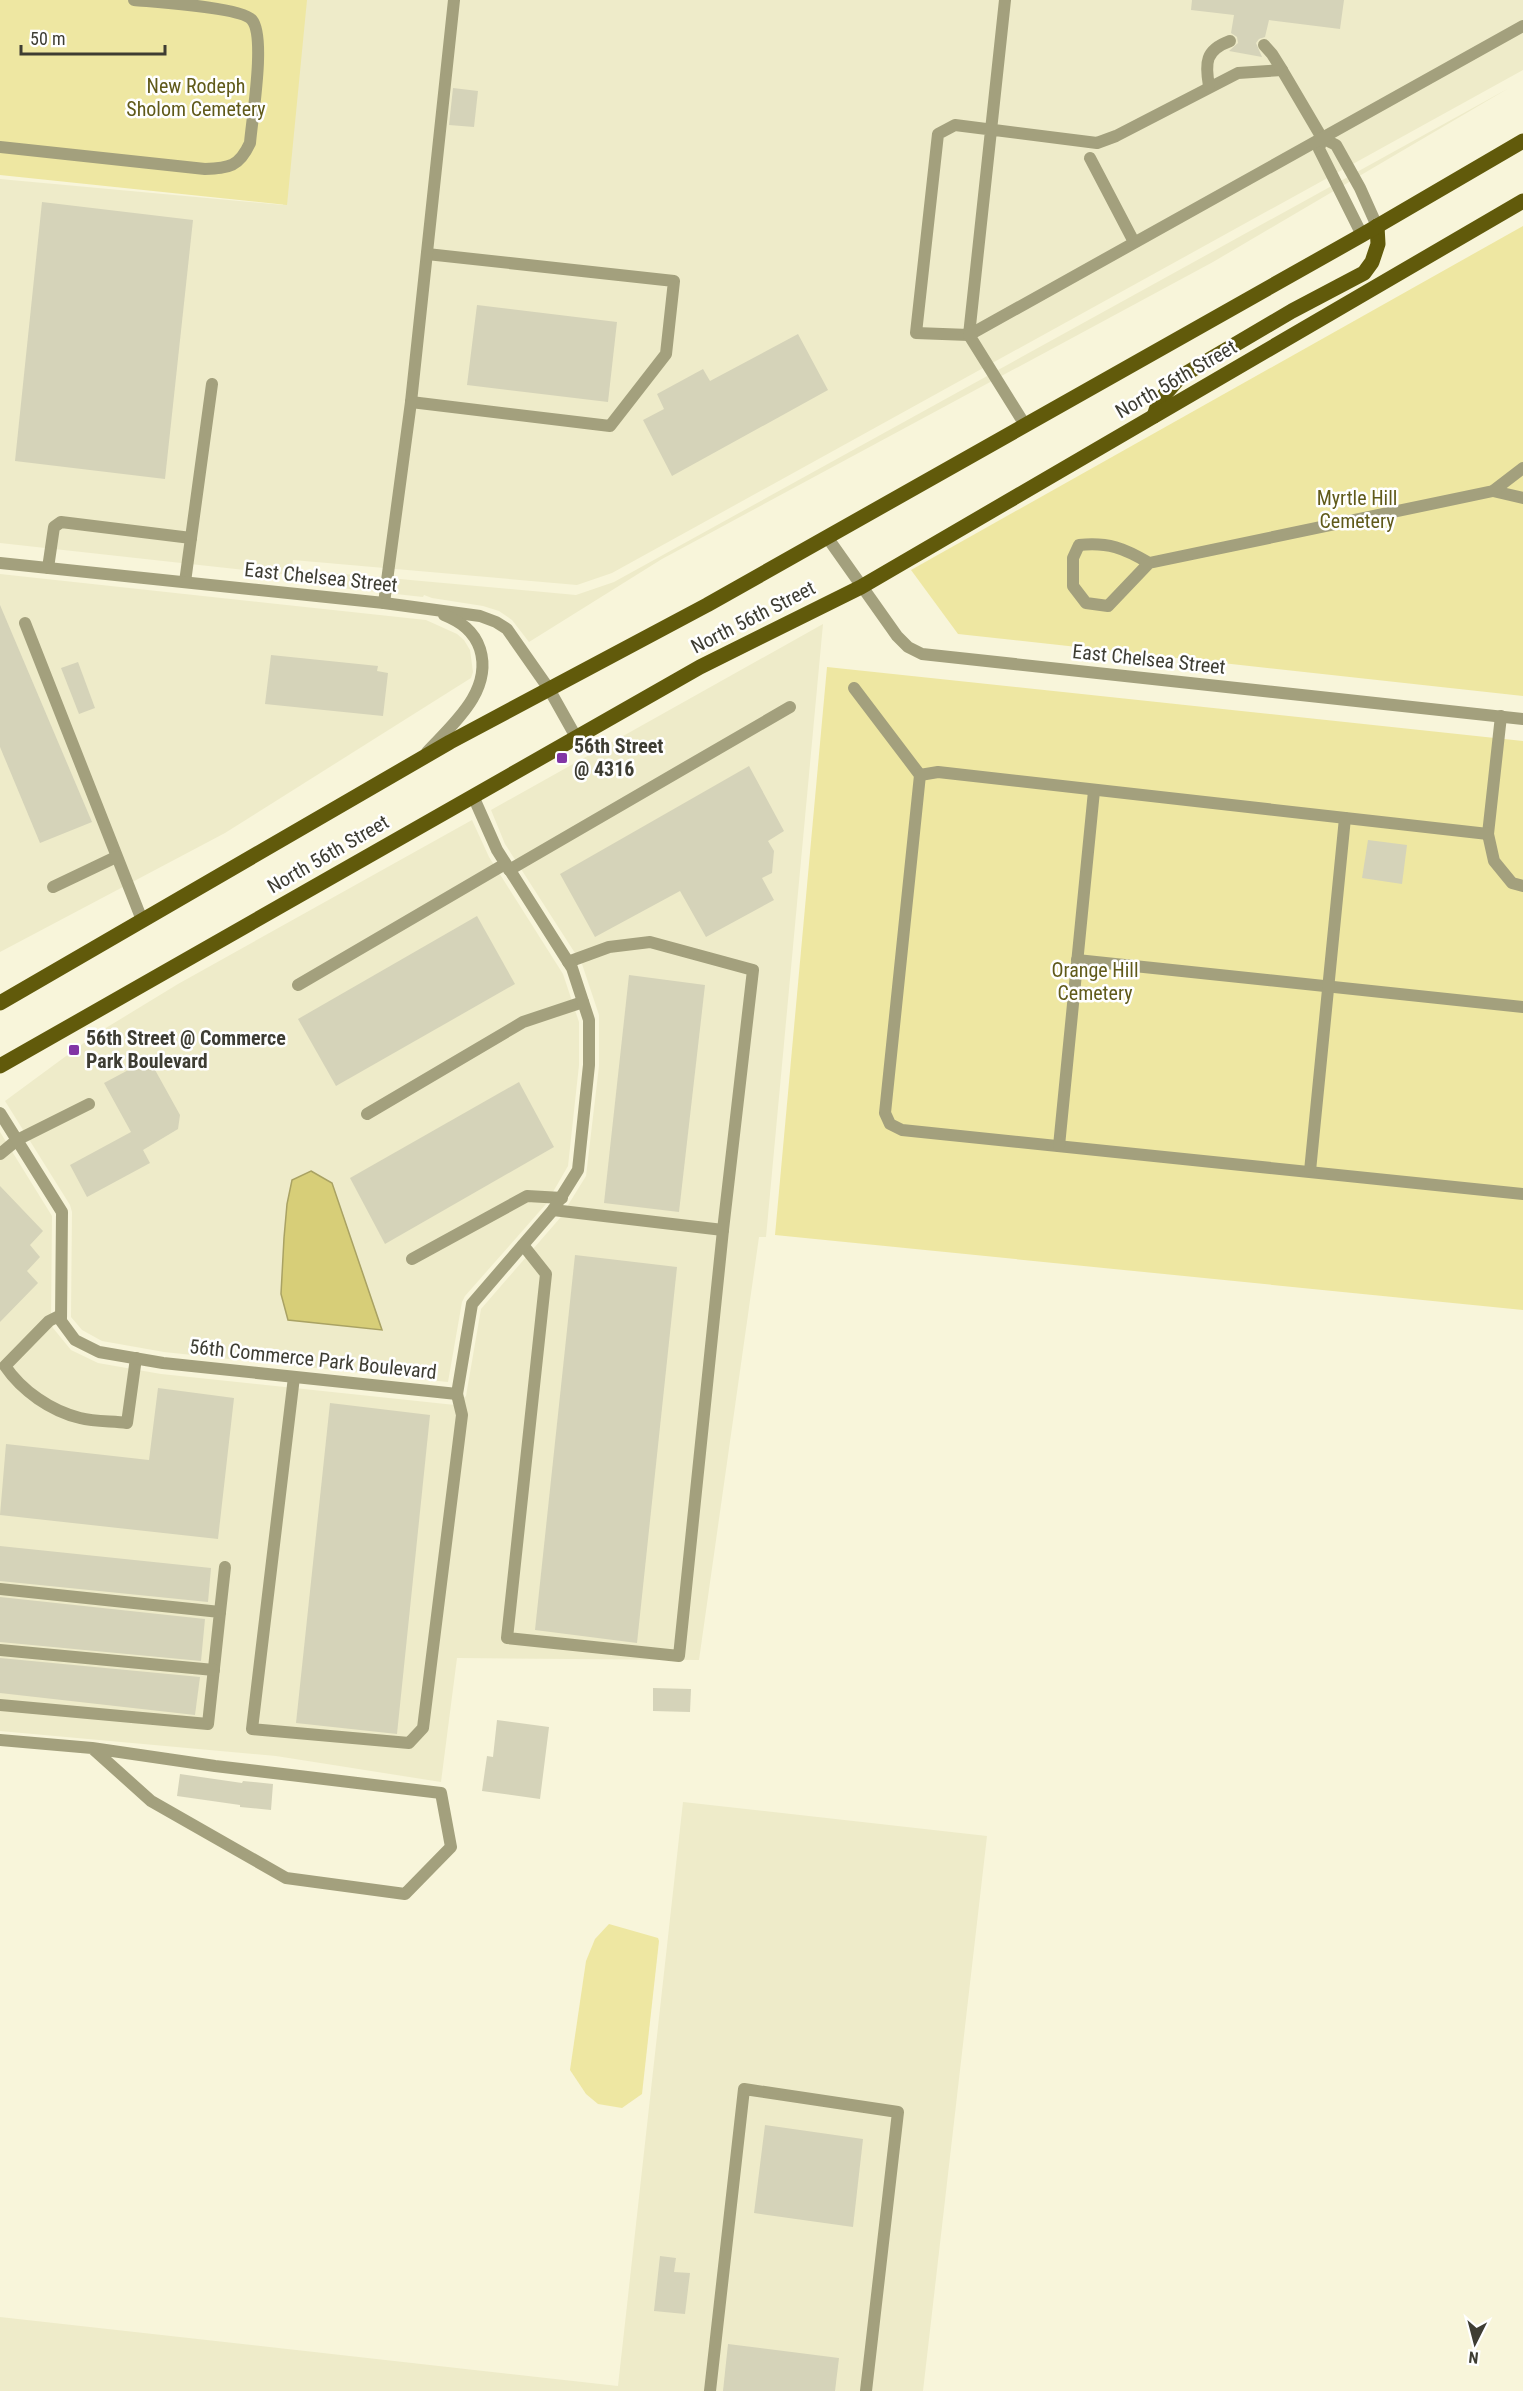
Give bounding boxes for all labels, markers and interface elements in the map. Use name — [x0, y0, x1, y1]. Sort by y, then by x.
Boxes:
scale bar — [21, 18, 165, 56]
text: 50 m — [30, 28, 65, 49]
park label: New Rodeph Sholom Cemetery — [126, 74, 266, 121]
street label: North 56th Street — [1111, 335, 1241, 423]
park label: Myrtle Hill Cemetery — [1317, 486, 1397, 533]
street label: East Chelsea Street — [243, 557, 399, 597]
street label: North 56th Street — [687, 575, 819, 659]
street label: East Chelsea Street — [1071, 639, 1227, 679]
place label: 56th Street @ 4316 — [574, 734, 663, 781]
marker: 56th Street @ 4316 — [555, 751, 569, 765]
street label: North 56th Street — [263, 810, 393, 898]
park label: Orange Hill Cemetery — [1052, 958, 1139, 1005]
place label: 56th Street @ Commerce Park Boulevard — [86, 1026, 286, 1073]
marker: 56th Street @ Commerce Park Boulevard — [67, 1043, 81, 1057]
street label: 56th Commerce Park Boulevard — [188, 1334, 438, 1384]
north arrow — [1445, 2313, 1505, 2373]
text: N — [1468, 2347, 1479, 2367]

